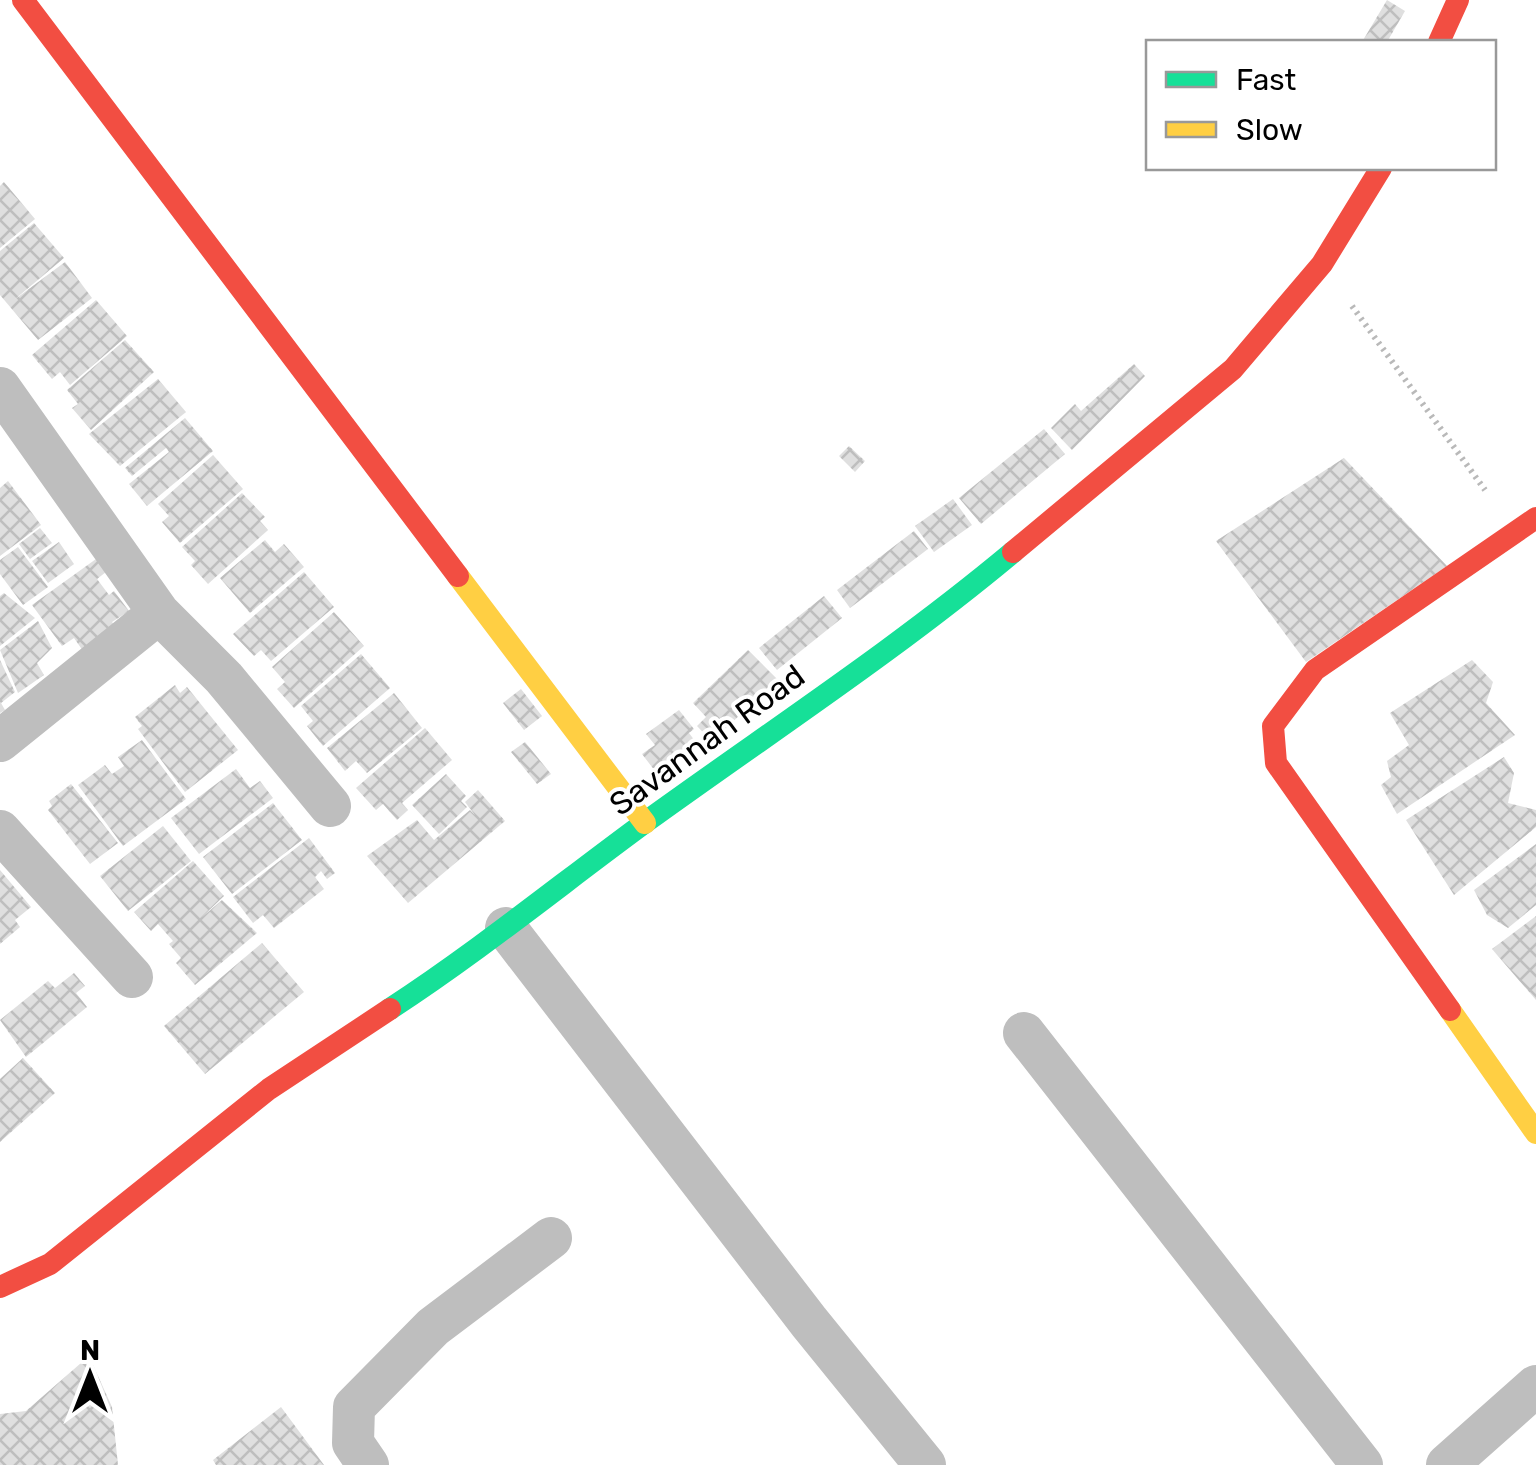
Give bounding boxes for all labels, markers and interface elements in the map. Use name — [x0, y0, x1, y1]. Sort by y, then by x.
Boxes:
legend — [1146, 40, 1496, 170]
text: Fast — [1236, 62, 1296, 98]
text: Slow — [1236, 112, 1303, 148]
street label: Savannah Road — [602, 657, 812, 823]
north arrow — [40, 1325, 140, 1425]
text: N — [80, 1334, 100, 1367]

